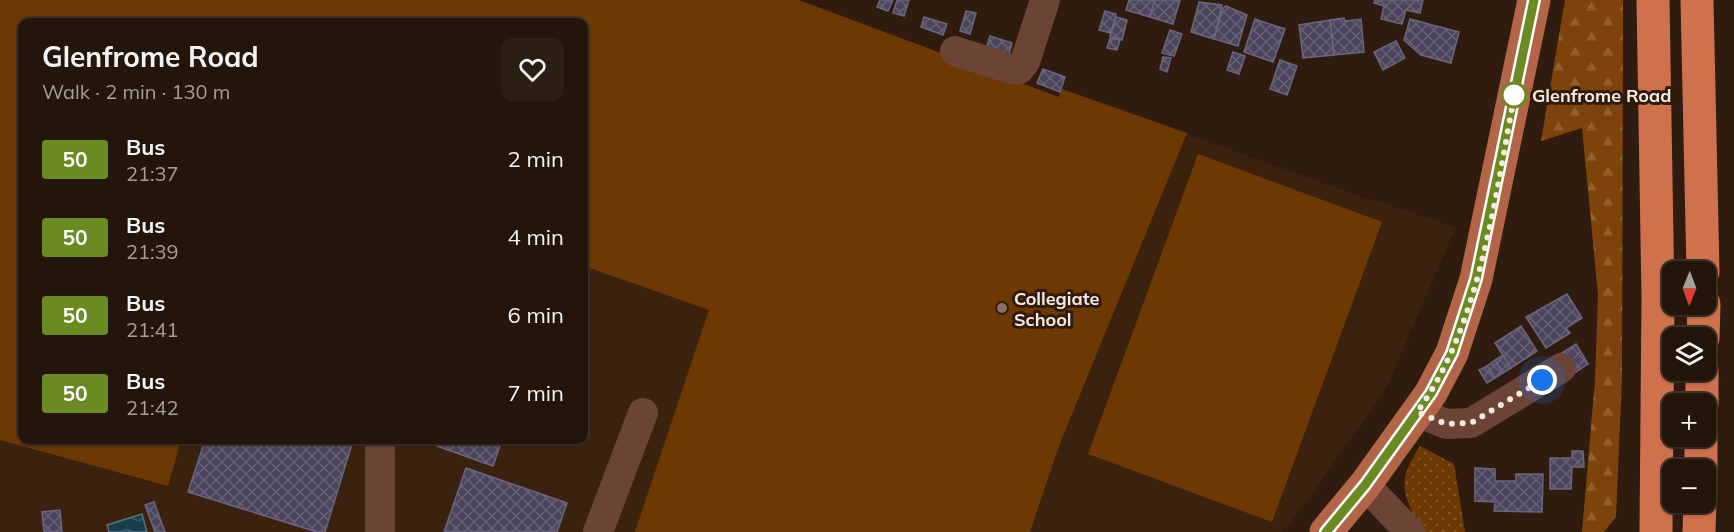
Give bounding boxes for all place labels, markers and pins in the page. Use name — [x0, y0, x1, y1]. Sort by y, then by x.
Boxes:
marker: Glenfrome Road — [1501, 82, 1527, 108]
place label: Glenfrome Road — [1532, 84, 1671, 107]
place label: Collegiate School — [1014, 287, 1099, 331]
marker: Collegiate School — [995, 301, 1009, 315]

